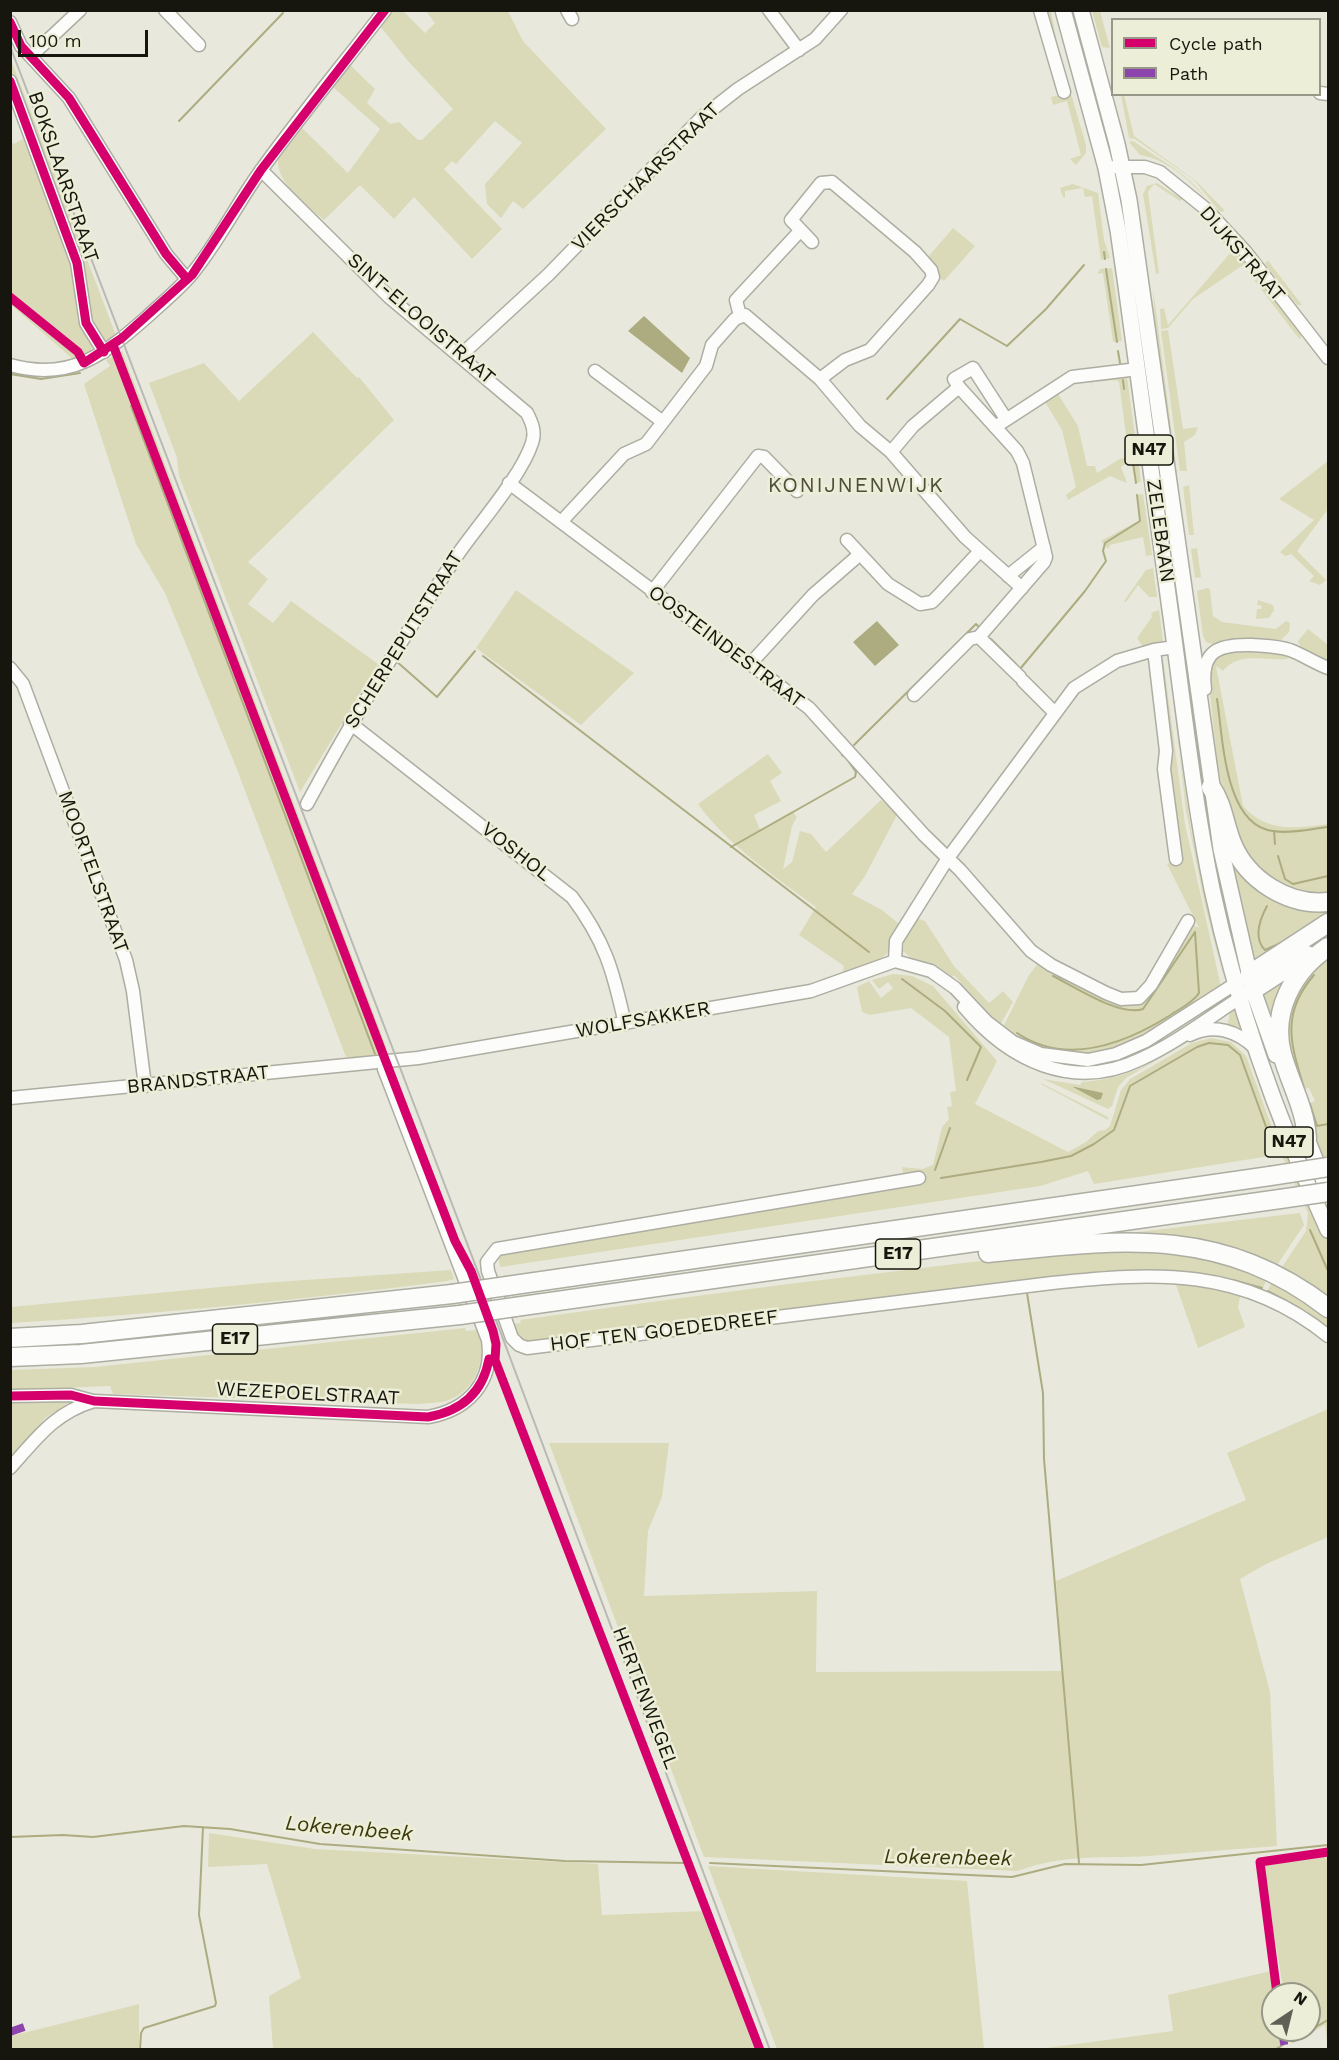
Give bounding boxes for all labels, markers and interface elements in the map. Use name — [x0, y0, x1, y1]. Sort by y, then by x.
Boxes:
scale bar — [21, 18, 152, 56]
legend — [1111, 18, 1321, 96]
text: 100 m — [29, 30, 82, 51]
text: Cycle path — [1169, 33, 1263, 54]
text: Path — [1169, 63, 1209, 84]
street label: BOKSLAARSTRAAT — [22, 88, 104, 266]
street label: VIERSCHAARSTRAAT — [567, 98, 725, 256]
street label: DIJKSTRAAT — [1194, 201, 1290, 307]
street label: SINT-ELOOISTRAAT — [342, 248, 500, 390]
road number: N47 — [1125, 435, 1173, 465]
district label: KONIJNENWIJK — [768, 473, 944, 499]
street label: ZELEBAAN — [1141, 478, 1179, 584]
street label: SCHERPEPUTSTRAAT — [340, 547, 468, 733]
street label: OOSTEINDESTRAAT — [643, 581, 809, 713]
street label: MOORTELSTRAAT — [52, 788, 134, 956]
street label: VOSHOL — [476, 817, 556, 887]
street label: WOLFSAKKER — [574, 996, 712, 1044]
street label: BRANDSTRAAT — [126, 1061, 270, 1099]
road number: N47 — [1265, 1127, 1313, 1157]
road number: E17 — [876, 1239, 920, 1269]
street label: HOF TEN GOEDEDREEF — [548, 1305, 780, 1357]
road number: E17 — [212, 1324, 258, 1354]
street label: WEZEPOELSTRAAT — [216, 1377, 400, 1411]
street label: HERTENWEGEL — [607, 1623, 683, 1773]
water label: Lokerenbeek — [284, 1811, 414, 1847]
water label: Lokerenbeek — [884, 1844, 1012, 1872]
north arrow — [1261, 1982, 1321, 2042]
text: N — [1290, 1987, 1311, 2010]

